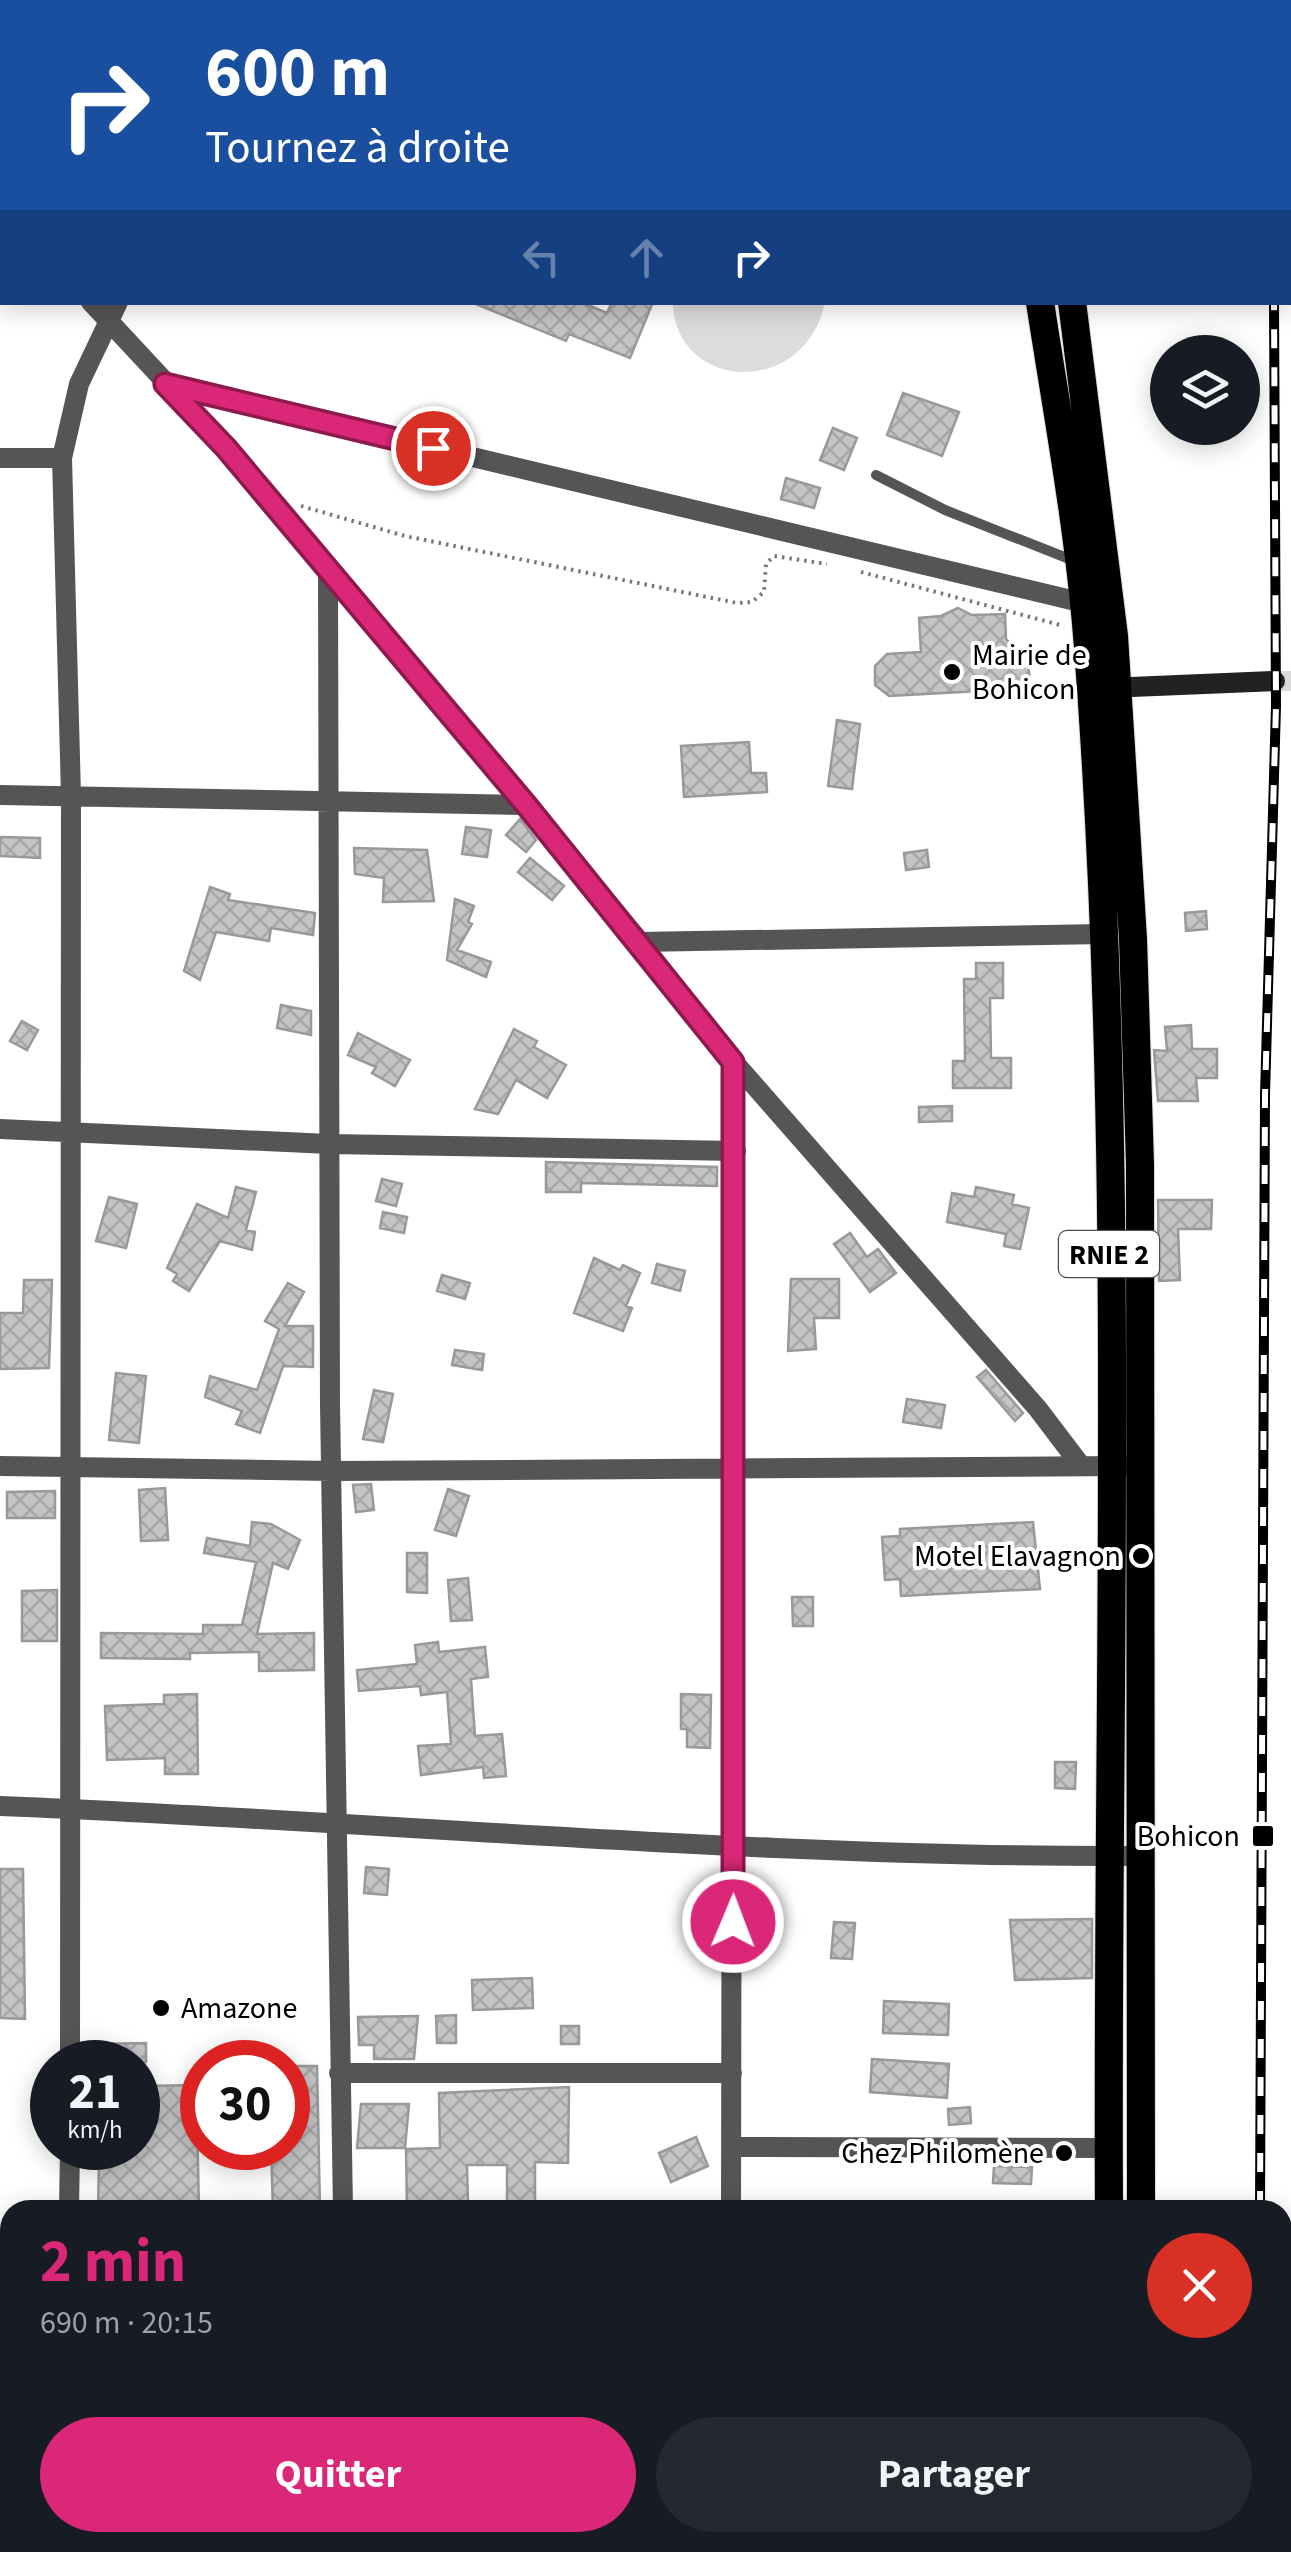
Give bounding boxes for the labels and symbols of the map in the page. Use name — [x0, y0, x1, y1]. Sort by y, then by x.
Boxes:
pin — [391, 406, 476, 491]
place label: Mairie de Bohicon — [972, 634, 1087, 711]
marker: Mairie de Bohicon — [941, 661, 963, 683]
road number: RNIE 2 — [1059, 1231, 1159, 1277]
place label: Motel Elavagnon — [914, 1535, 1121, 1578]
marker: Motel Elavagnon — [1130, 1545, 1152, 1567]
place label: Bohicon — [1137, 1815, 1240, 1858]
marker: Bohicon — [1250, 1823, 1276, 1849]
position arrow — [681, 1870, 785, 1974]
place label: Amazone — [181, 1987, 297, 2030]
marker: Amazone — [150, 1997, 172, 2019]
speed limit sign: 30 — [180, 2040, 310, 2170]
place label: Chez Philomène — [841, 2132, 1044, 2175]
marker: Chez Philomène — [1053, 2142, 1075, 2164]

